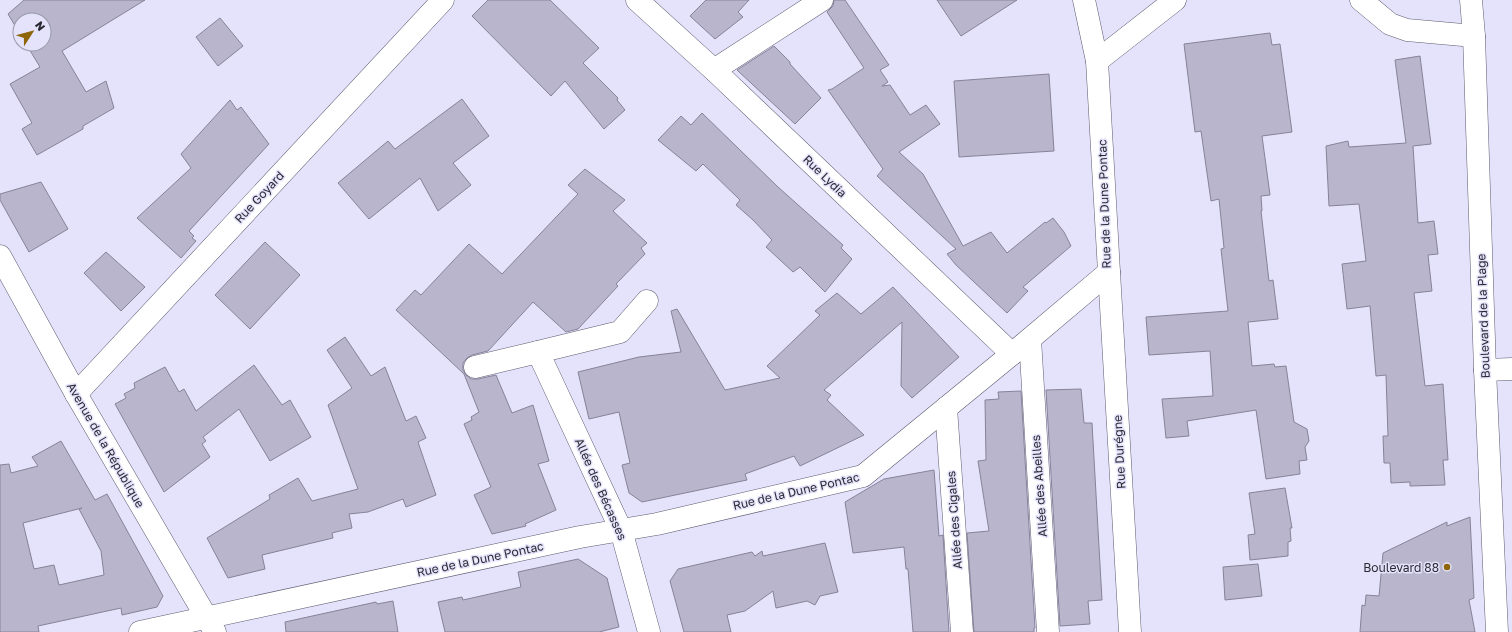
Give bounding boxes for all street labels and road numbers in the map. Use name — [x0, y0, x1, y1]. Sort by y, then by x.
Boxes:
street label: Rue de la Dune Pontac — [1094, 139, 1114, 269]
street label: Rue Lydia — [800, 152, 850, 200]
street label: Rue Goyard — [231, 168, 287, 226]
street label: Boulevard de la Plage — [1473, 253, 1493, 379]
street label: Avenue de la République — [64, 380, 148, 510]
street label: Rue Durégne — [1110, 415, 1128, 489]
street label: Allée des Abeilles — [1028, 434, 1050, 538]
street label: Allée des Bécasses — [572, 436, 630, 542]
street label: Rue de la Dune Pontac — [731, 469, 861, 513]
street label: Allée des Cigales — [943, 470, 965, 570]
street label: Rue de la Dune Pontac — [415, 538, 545, 580]

